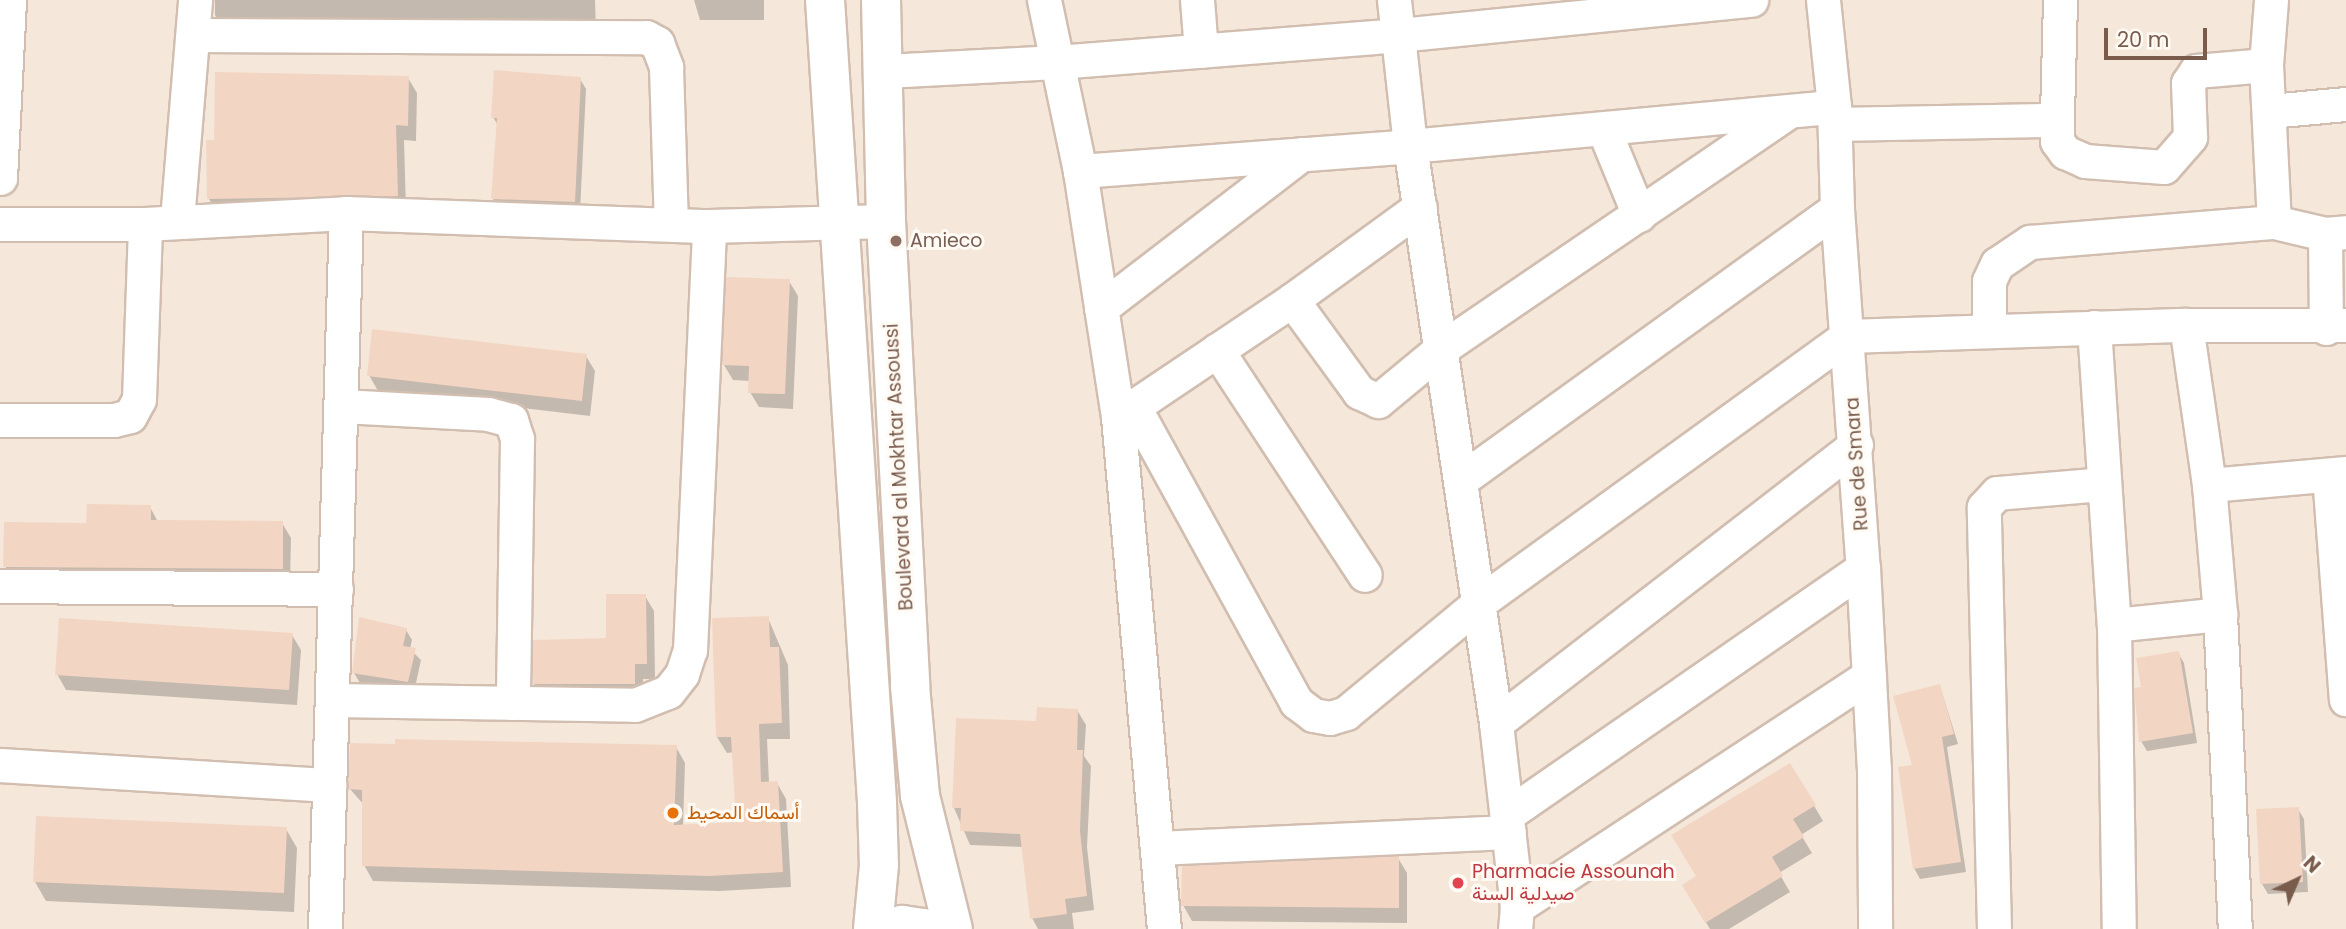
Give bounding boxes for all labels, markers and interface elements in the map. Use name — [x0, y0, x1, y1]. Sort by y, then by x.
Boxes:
scale bar — [2108, 14, 2211, 58]
text: 20 m — [2117, 25, 2170, 54]
place label: Amieco — [910, 230, 983, 252]
marker: Amieco — [888, 233, 904, 249]
street label: Boulevard al Mokhtar Assoussi — [880, 323, 918, 611]
street label: Rue de Smara — [1841, 396, 1873, 532]
place label: أسماك المحيط — [687, 802, 799, 824]
marker: أسماك المحيط — [665, 805, 681, 821]
north arrow — [2262, 845, 2332, 915]
text: N — [2297, 850, 2326, 879]
place label: Pharmacie Assounah صيدلية السنة — [1472, 861, 1675, 905]
marker: Pharmacie Assounah صيدلية السنة — [1450, 875, 1466, 891]

